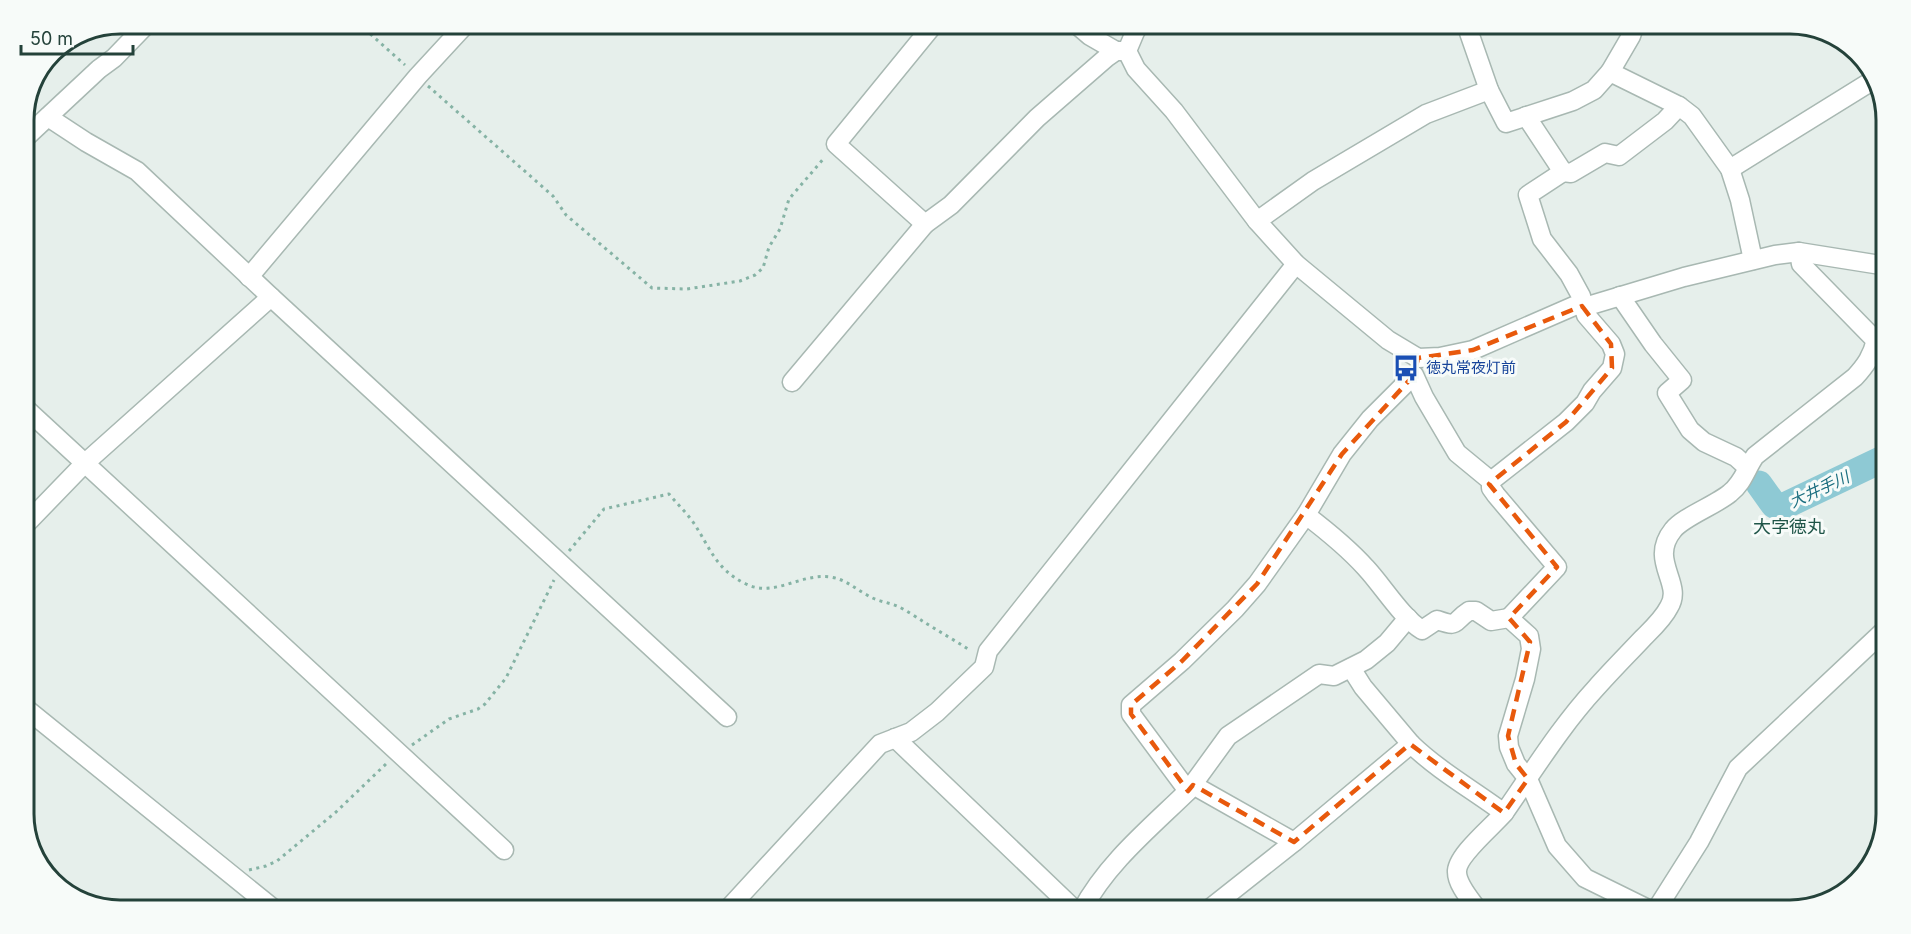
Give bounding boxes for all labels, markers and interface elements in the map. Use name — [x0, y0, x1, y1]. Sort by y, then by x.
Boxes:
scale bar — [21, 18, 134, 56]
text: 50 m — [30, 28, 73, 49]
bus stop icon: 徳丸常夜灯前 — [1391, 353, 1421, 383]
place label: 徳丸常夜灯前 — [1426, 358, 1516, 377]
water label: 大井手川 — [1786, 466, 1854, 512]
district label: 大字徳丸 — [1753, 516, 1825, 537]

